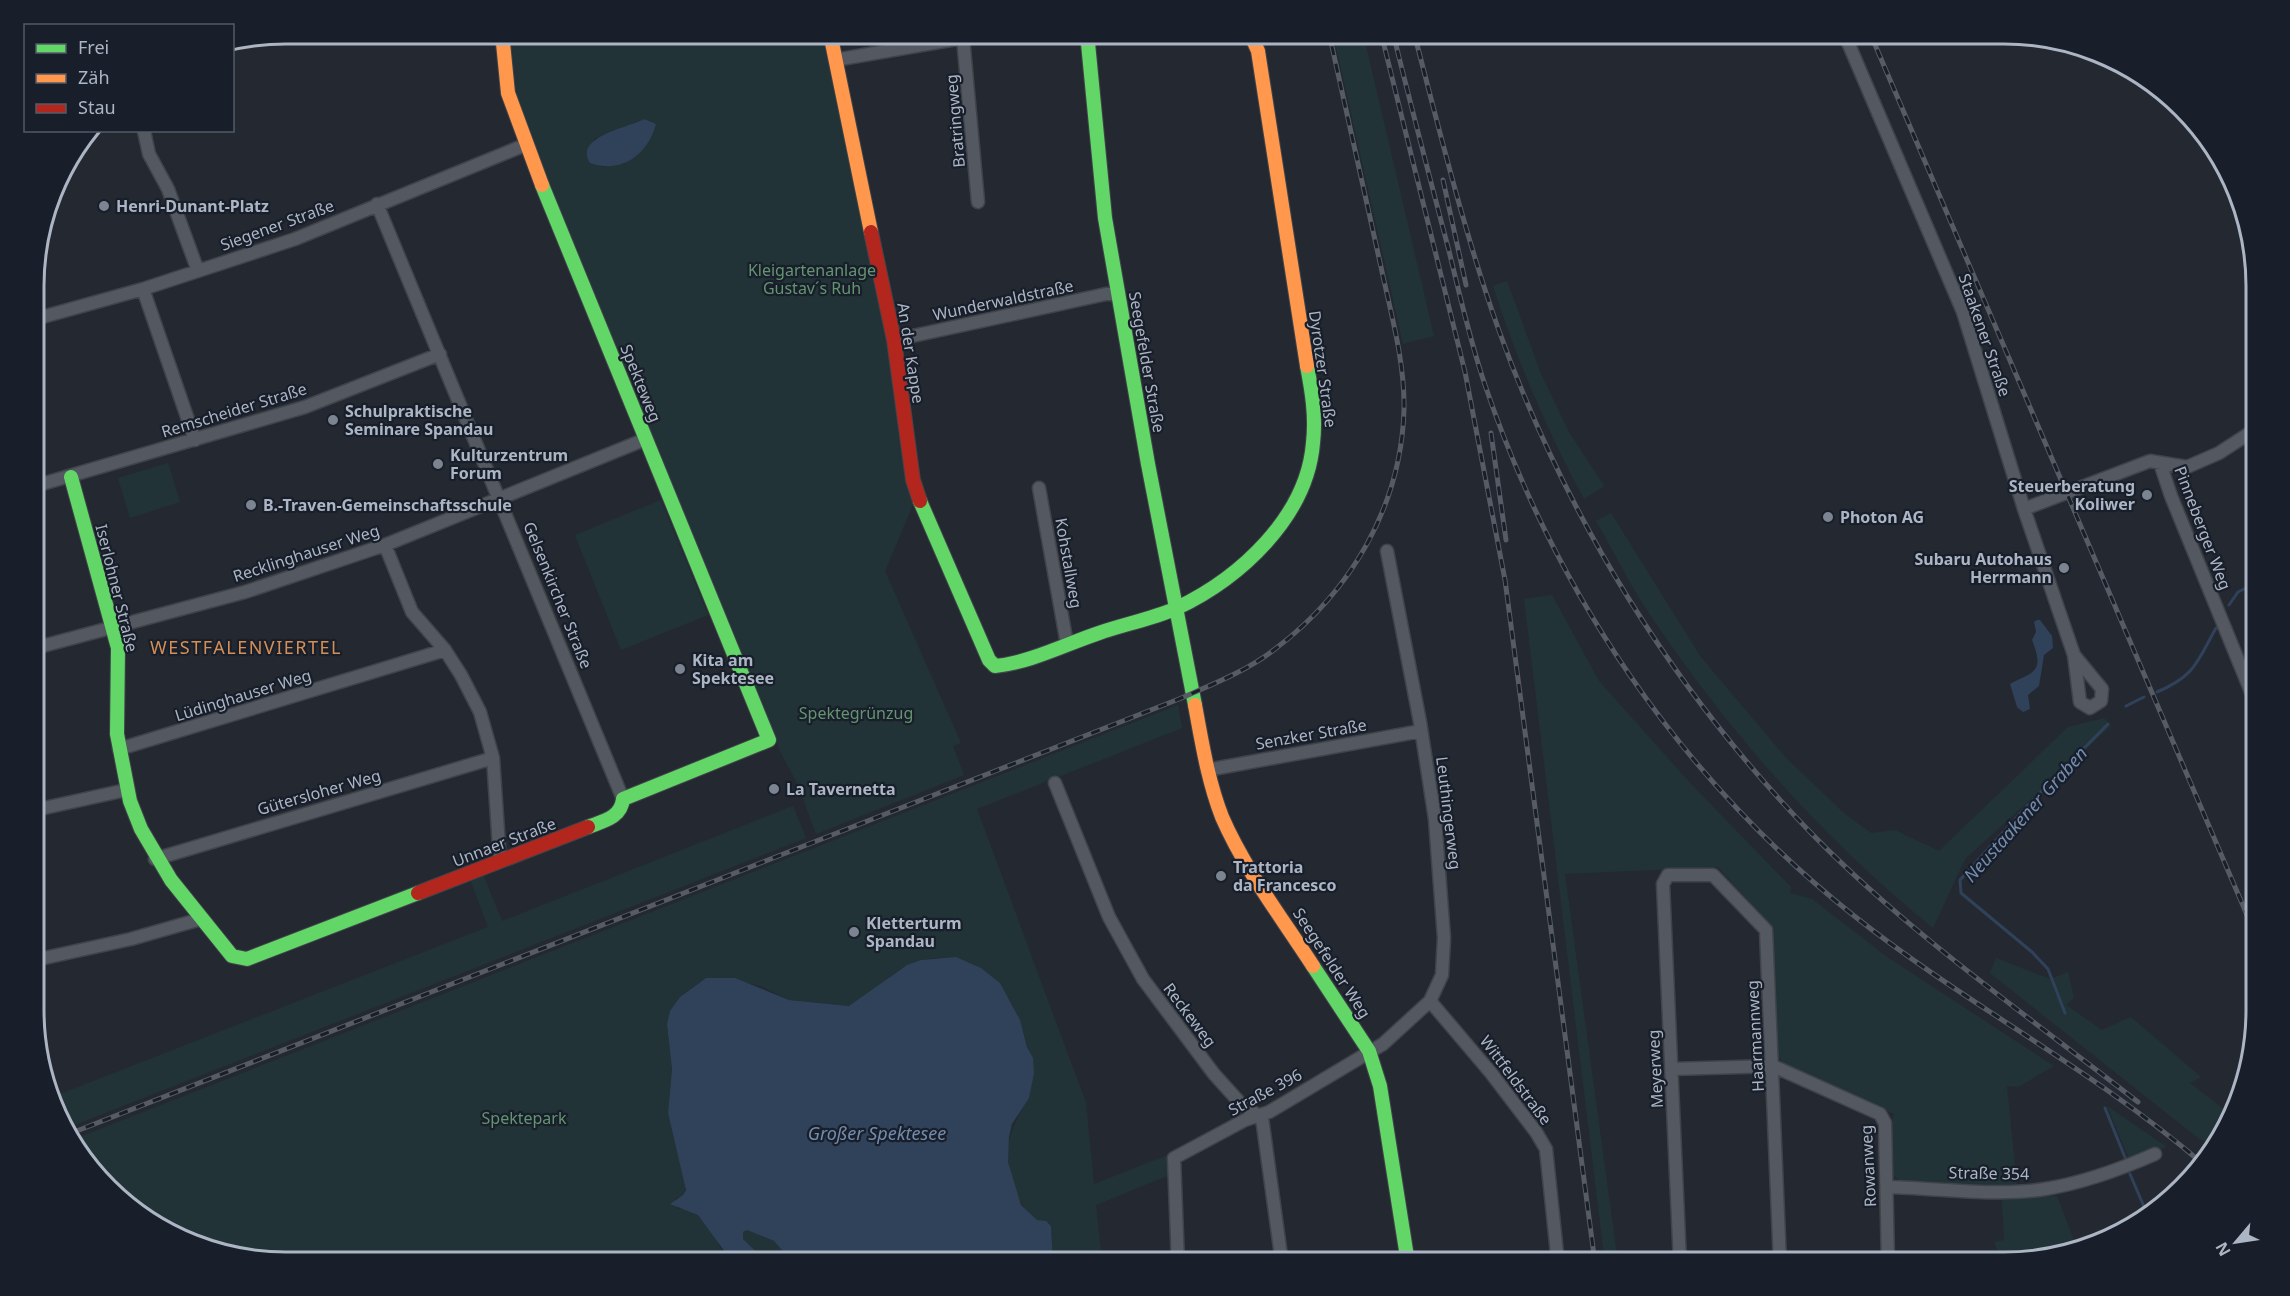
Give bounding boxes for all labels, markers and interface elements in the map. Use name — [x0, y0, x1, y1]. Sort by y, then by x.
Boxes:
legend — [24, 24, 234, 132]
text: Frei — [78, 35, 109, 59]
text: Zäh — [78, 65, 110, 89]
street label: Bratringweg — [940, 74, 970, 168]
text: Stau — [78, 95, 116, 119]
street label: Siegener Straße — [217, 194, 337, 256]
place label: Henri-Dunant-Platz — [116, 195, 269, 217]
marker: Henri-Dunant-Platz — [97, 199, 111, 213]
park label: Kleigartenanlage Gustav´s Ruh — [748, 259, 876, 299]
street label: Staakener Straße — [1954, 271, 2016, 399]
street label: Wunderwaldstraße — [931, 274, 1075, 326]
street label: Seegefelder Straße — [1124, 290, 1170, 434]
street label: An der Kappe — [892, 301, 930, 405]
street label: Dyrotzer Straße — [1304, 309, 1342, 429]
street label: Spekteweg — [615, 341, 667, 425]
street label: Remscheider Straße — [159, 377, 309, 443]
place label: Schulpraktische Seminare Spandau — [345, 400, 493, 440]
marker: Schulpraktische Seminare Spandau — [326, 413, 340, 427]
place label: Kulturzentrum Forum — [450, 444, 568, 484]
marker: Kulturzentrum Forum — [431, 457, 445, 471]
street label: Pinneberger Weg — [2169, 463, 2237, 593]
place label: Steuerberatung Koliwer — [2009, 475, 2135, 515]
marker: Steuerberatung Koliwer — [2140, 488, 2154, 502]
place label: B.-Traven-Gemeinschaftsschule — [263, 494, 512, 516]
marker: B.-Traven-Gemeinschaftsschule — [244, 498, 258, 512]
place label: Photon AG — [1840, 506, 1924, 528]
marker: Photon AG — [1821, 510, 1835, 524]
street label: Kohstallweg — [1050, 516, 1088, 610]
street label: Gelsenkircher Straße — [518, 518, 598, 672]
street label: Recklinghauser Weg — [230, 519, 382, 587]
street label: Iserlohner Straße — [90, 522, 144, 654]
place label: Subaru Autohaus Herrmann — [1915, 548, 2052, 588]
marker: Subaru Autohaus Herrmann — [2057, 561, 2071, 575]
district label: WESTFALENVIERTEL — [150, 635, 342, 659]
place label: Kita am Spektesee — [692, 649, 774, 689]
marker: Kita am Spektesee — [673, 662, 687, 676]
street label: Lüdinghauser Weg — [172, 664, 314, 726]
park label: Spektegrünzug — [799, 702, 913, 724]
street label: Senzker Straße — [1254, 713, 1368, 755]
water label: Neustaakener Graben — [1958, 741, 2092, 887]
street label: Leuthingerweg — [1431, 755, 1467, 871]
street label: Gütersloher Weg — [255, 764, 383, 820]
place label: La Tavernetta — [786, 778, 896, 800]
marker: La Tavernetta — [767, 782, 781, 796]
street label: Unnaer Straße — [449, 812, 559, 872]
place label: Trattoria da Francesco — [1233, 856, 1337, 896]
marker: Trattoria da Francesco — [1214, 869, 1228, 883]
street label: Seegefelder Weg — [1288, 904, 1376, 1022]
place label: Kletterturm Spandau — [866, 912, 962, 952]
marker: Kletterturm Spandau — [847, 925, 861, 939]
street label: Reckeweg — [1159, 978, 1221, 1052]
street label: Haarmannweg — [1741, 980, 1769, 1092]
street label: Meyerweg — [1642, 1029, 1668, 1109]
street label: Wittfeldstraße — [1475, 1031, 1557, 1129]
street label: Straße 396 — [1224, 1063, 1306, 1121]
park label: Spektepark — [482, 1107, 567, 1129]
water label: Großer Spektesee — [808, 1121, 946, 1145]
street label: Rowanweg — [1855, 1124, 1881, 1208]
street label: Straße 354 — [1949, 1161, 2029, 1185]
north arrow — [2206, 1212, 2266, 1272]
text: N — [2210, 1238, 2236, 1260]

